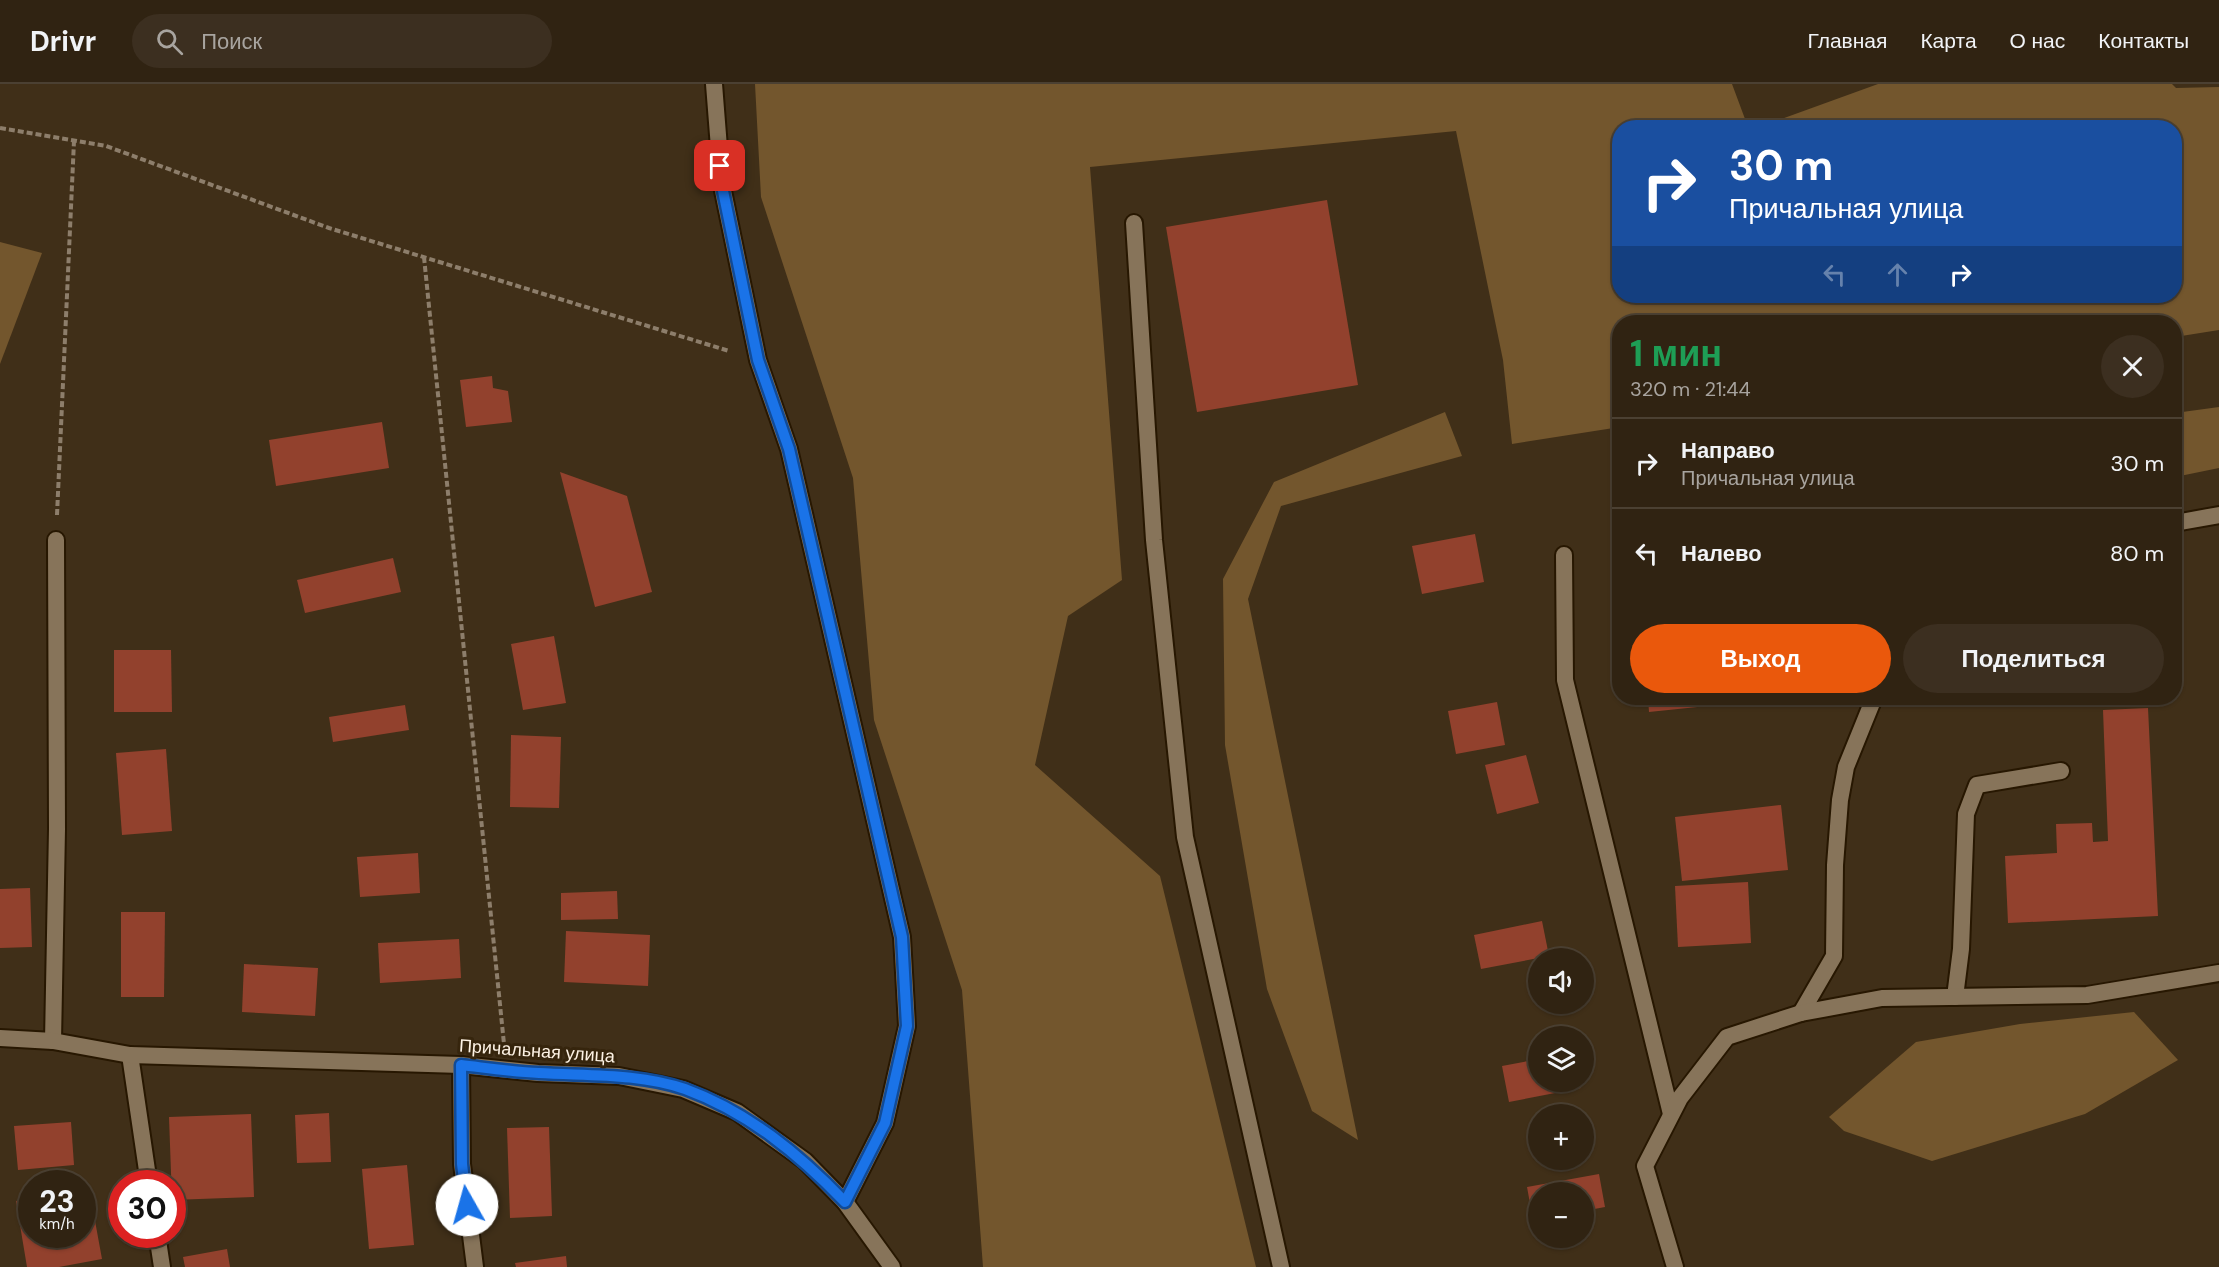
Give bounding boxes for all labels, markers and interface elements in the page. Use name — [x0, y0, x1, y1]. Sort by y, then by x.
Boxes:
search box — [132, 14, 552, 68]
text: Drivr — [30, 23, 96, 60]
icon: search — [153, 25, 186, 58]
text: Поиск — [201, 27, 262, 56]
text: Главная — [1807, 27, 1887, 55]
text: Карта — [1920, 27, 1977, 55]
text: О нас — [2010, 27, 2065, 55]
text: Контакты — [2098, 27, 2189, 55]
text: 30 m — [1729, 138, 1833, 193]
pin — [694, 140, 745, 191]
icon: right — [1630, 144, 1708, 222]
icon: arrive — [703, 149, 736, 182]
text: Причальная улица — [1729, 191, 1963, 226]
icon: left — [1818, 258, 1851, 291]
icon: ahead — [1881, 258, 1914, 291]
icon: right — [1944, 258, 1977, 291]
text: 1 мин — [1630, 330, 1722, 377]
button: close — [2101, 335, 2164, 398]
text: 320 m · 21:44 — [1630, 376, 1751, 402]
text: Направо — [1681, 436, 1775, 465]
icon: right — [1630, 447, 1663, 480]
text: 30 m — [2110, 449, 2164, 478]
text: Причальная улица — [1681, 465, 1855, 491]
icon: left — [1630, 537, 1663, 570]
text: Налево — [1681, 539, 1762, 568]
text: 80 m — [2110, 539, 2164, 568]
button: Выход — [1630, 624, 1891, 693]
button: Поделиться — [1903, 624, 2164, 693]
map controls — [1528, 948, 1594, 1248]
button: sound — [1528, 948, 1594, 1014]
button: layers — [1528, 1026, 1594, 1092]
street label: Причальная улица — [458, 1034, 617, 1068]
button: + — [1528, 1104, 1594, 1170]
speed limit sign: 30 — [108, 1170, 186, 1248]
position arrow — [435, 1173, 499, 1237]
text: 23 — [39, 1182, 75, 1221]
button: − — [1528, 1182, 1594, 1248]
text: km/h — [39, 1214, 75, 1234]

